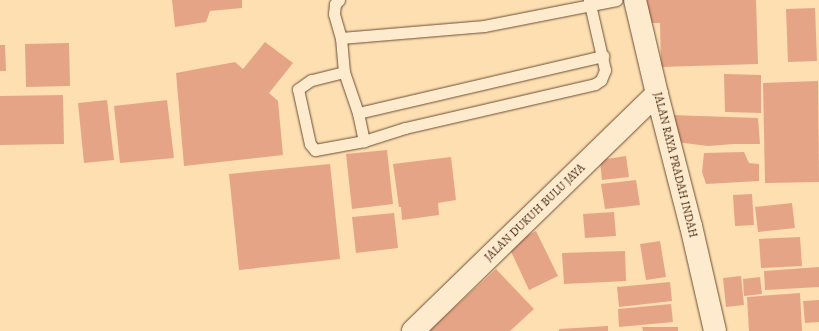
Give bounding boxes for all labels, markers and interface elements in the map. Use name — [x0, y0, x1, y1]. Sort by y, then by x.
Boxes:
street label: JALAN RAYA PRADAH INDAH — [650, 91, 700, 239]
street label: JALAN DUKUH BULU JAYA — [482, 161, 588, 265]

